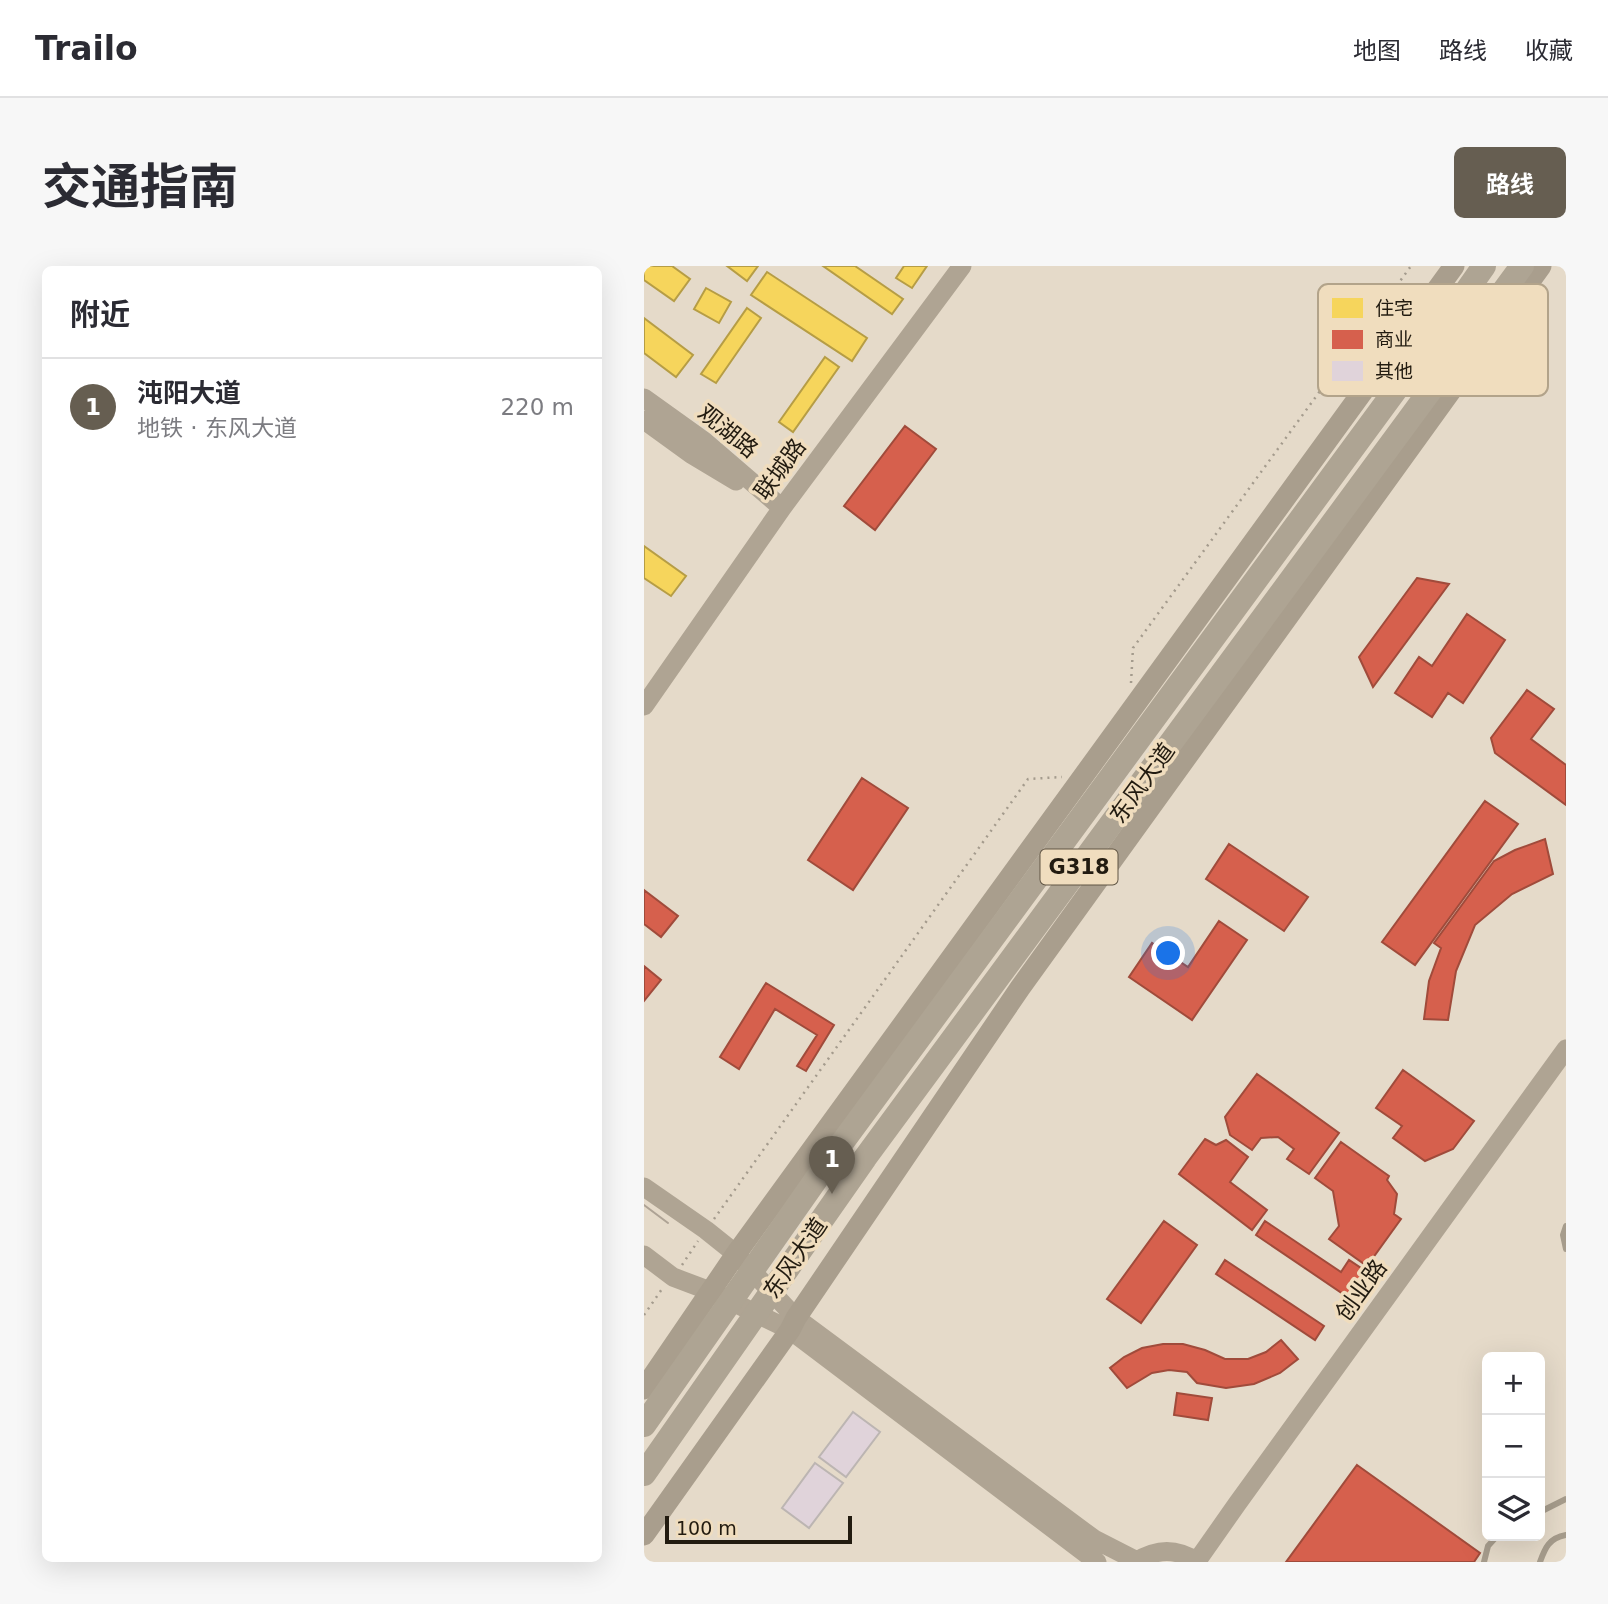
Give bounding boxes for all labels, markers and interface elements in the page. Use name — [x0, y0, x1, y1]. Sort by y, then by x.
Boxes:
text: Trailo — [35, 29, 138, 68]
text: 地图 — [1353, 37, 1401, 65]
text: 路线 — [1439, 37, 1487, 65]
text: 收藏 — [1525, 37, 1573, 65]
button: 路线 — [1454, 147, 1566, 218]
text: 交通指南 — [42, 159, 238, 216]
legend — [1318, 284, 1548, 396]
text: 附近 — [70, 297, 130, 332]
text: 住宅 — [1375, 297, 1413, 319]
text: 商业 — [1375, 328, 1413, 350]
text: 其他 — [1375, 360, 1413, 382]
text: 沌阳大道 — [137, 378, 241, 408]
text: 1 — [85, 394, 101, 420]
text: 220 m — [500, 394, 574, 420]
street label: 观湖路 — [693, 399, 763, 463]
text: 地铁 · 东风大道 — [137, 415, 297, 441]
street label: 联城路 — [749, 433, 811, 505]
street label: 东风大道 — [1104, 738, 1180, 828]
road number: G318 — [1040, 850, 1118, 884]
your location — [1151, 936, 1185, 970]
pin: 1 — [809, 1136, 855, 1194]
street label: 东风大道 — [758, 1213, 832, 1303]
street label: 创业路 — [1330, 1254, 1392, 1326]
map controls — [1482, 1352, 1545, 1541]
button: + — [1482, 1352, 1545, 1415]
button: − — [1482, 1415, 1545, 1478]
button: layers — [1482, 1478, 1545, 1541]
scale bar — [665, 1513, 852, 1545]
text: 100 m — [676, 1517, 737, 1539]

